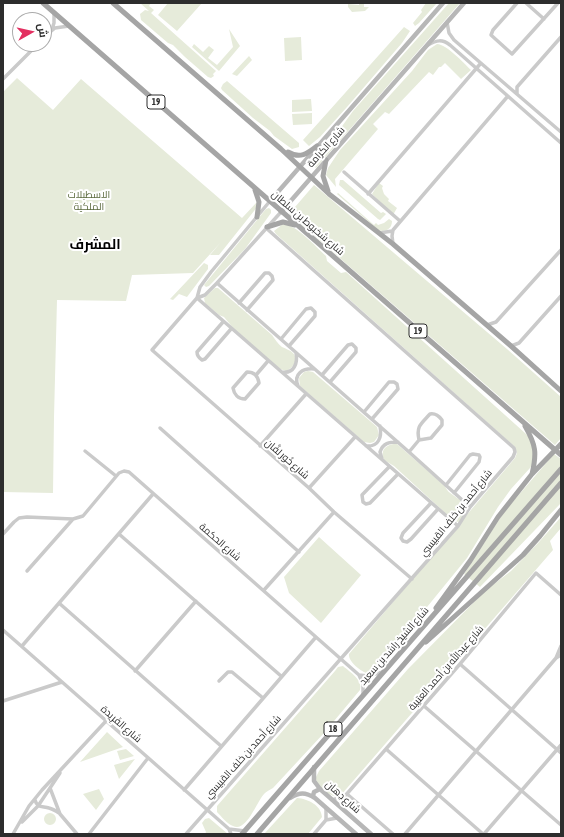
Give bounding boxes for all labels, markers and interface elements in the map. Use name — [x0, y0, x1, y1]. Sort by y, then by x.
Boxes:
north arrow — [12, 12, 52, 52]
text: ش — [36, 23, 50, 38]
road number: 19 — [147, 95, 165, 109]
street label: شارع الكرامة — [305, 124, 347, 170]
street label: شارع شخبوط بن سلطان — [269, 188, 347, 258]
park label: الاسطبلات الملكية — [68, 189, 110, 212]
district label: المشرف — [69, 237, 121, 253]
road number: 19 — [409, 324, 427, 338]
street label: شارع خُور لفَّان — [262, 436, 312, 482]
street label: شارع أحمد بن خلف القبيسي — [417, 467, 495, 559]
street label: شارع الحكمة — [197, 521, 243, 563]
street label: شارع الشيخ راشد بن سعيد — [357, 604, 431, 688]
street label: شارع عبدالله بن أحمد العتيبة — [406, 623, 486, 713]
street label: شارع الفَرِيدة — [98, 703, 144, 745]
street label: شارع أحمد بن خلف القبيسي — [202, 713, 284, 801]
road number: 18 — [324, 722, 342, 736]
street label: شارع دِهان — [323, 778, 363, 816]

